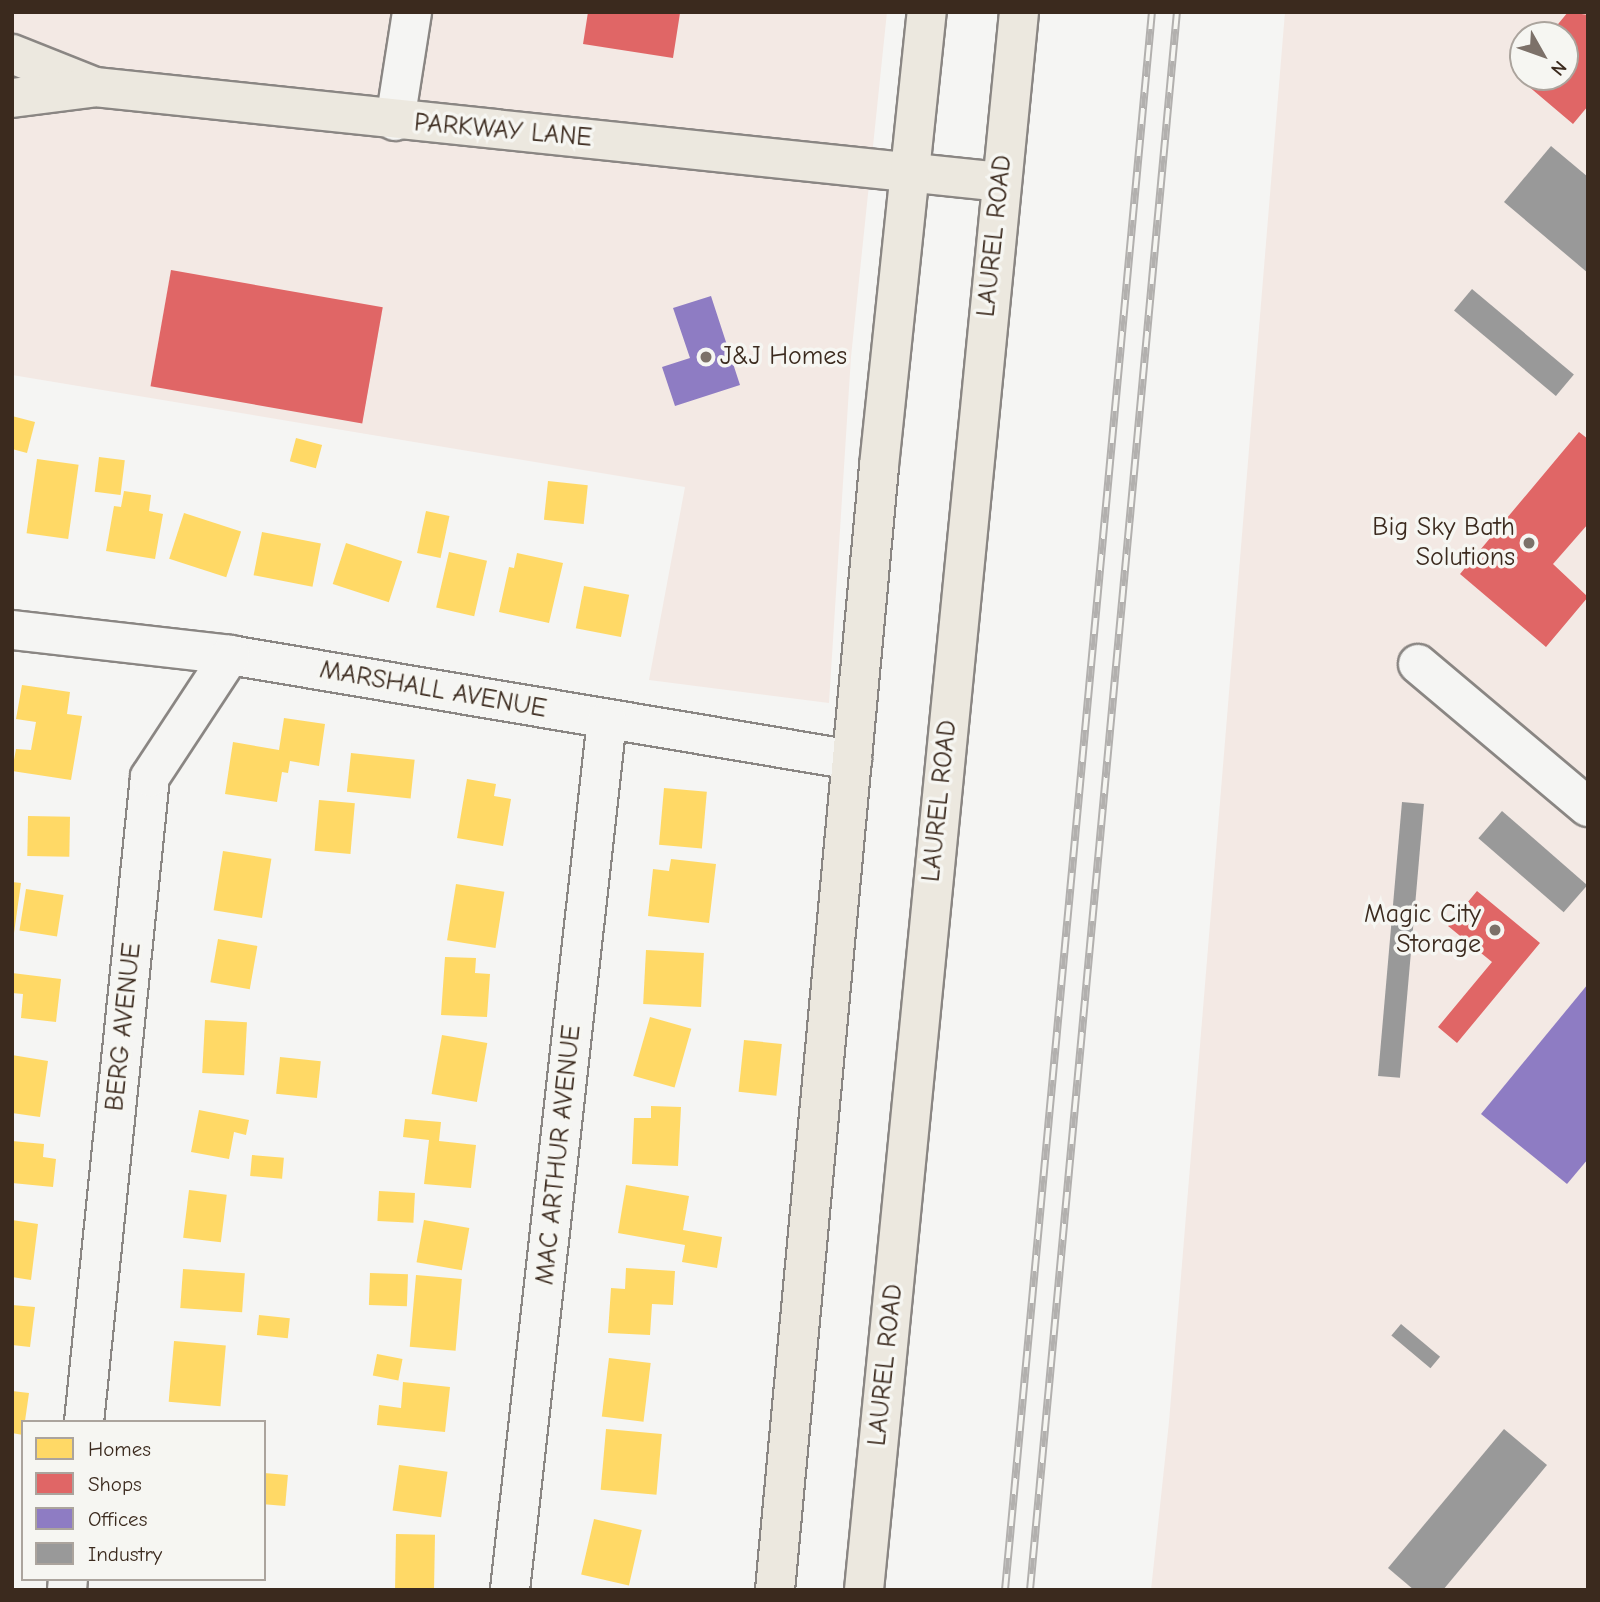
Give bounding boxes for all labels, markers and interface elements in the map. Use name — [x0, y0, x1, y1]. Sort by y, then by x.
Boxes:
north arrow — [1509, 21, 1579, 91]
text: N — [1546, 56, 1571, 80]
street label: PARKWAY LANE — [413, 108, 593, 154]
street label: LAUREL ROAD — [971, 154, 1019, 318]
place label: J&J Homes — [720, 341, 847, 373]
marker: J&J Homes — [698, 349, 714, 365]
place label: Big Sky Bath Solutions — [1372, 512, 1515, 574]
marker: Big Sky Bath Solutions — [1521, 535, 1537, 551]
street label: MARSHALL AVENUE — [317, 655, 549, 725]
street label: LAUREL ROAD — [916, 719, 964, 883]
place label: Magic City Storage — [1364, 899, 1481, 960]
marker: Magic City Storage — [1487, 922, 1503, 938]
street label: BERG AVENUE — [100, 941, 148, 1113]
street label: MAC ARTHUR AVENUE — [530, 1024, 588, 1286]
street label: LAUREL ROAD — [862, 1283, 910, 1447]
legend — [21, 1420, 266, 1581]
text: Homes — [88, 1437, 151, 1461]
text: Shops — [88, 1472, 142, 1496]
text: Offices — [88, 1507, 147, 1531]
text: Industry — [88, 1542, 162, 1566]

